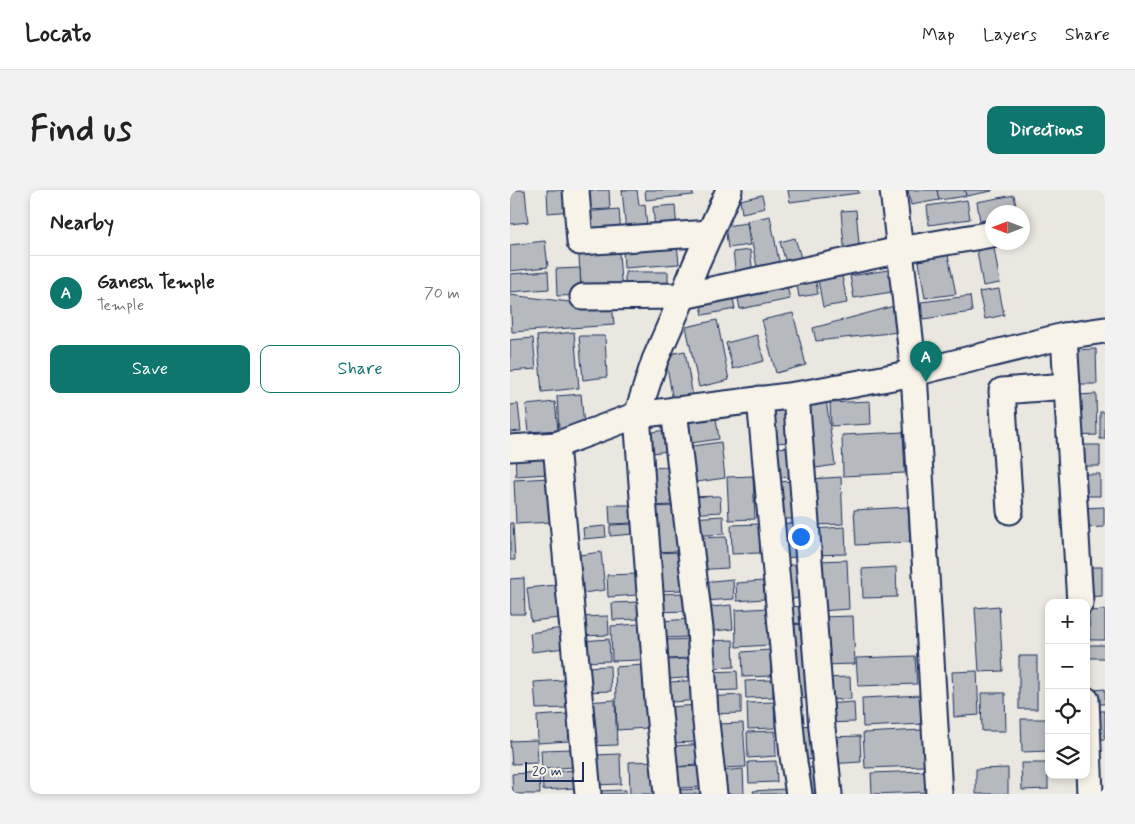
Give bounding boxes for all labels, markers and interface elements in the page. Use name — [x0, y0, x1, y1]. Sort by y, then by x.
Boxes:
text: Locato — [25, 19, 91, 50]
text: Map — [922, 23, 955, 47]
text: Layers — [983, 23, 1037, 47]
text: Share — [1065, 23, 1110, 47]
button: Directions — [987, 106, 1105, 154]
text: Find us — [30, 107, 132, 153]
north arrow — [985, 205, 1030, 250]
text: Nearby — [50, 209, 114, 237]
text: Ganesh Temple — [97, 270, 215, 295]
text: A — [61, 283, 71, 304]
text: 70 m — [424, 283, 460, 304]
text: Temple — [97, 295, 144, 316]
pin: A — [910, 341, 942, 382]
button: Save — [50, 345, 250, 393]
button: Share — [260, 345, 460, 393]
your location — [788, 524, 814, 550]
map controls — [1045, 599, 1090, 779]
button: + — [1045, 599, 1090, 644]
button: − — [1045, 644, 1090, 689]
button: locate — [1045, 689, 1090, 734]
button: layers — [1045, 734, 1090, 779]
scale bar — [525, 759, 584, 782]
text: 20 m — [532, 762, 562, 780]

